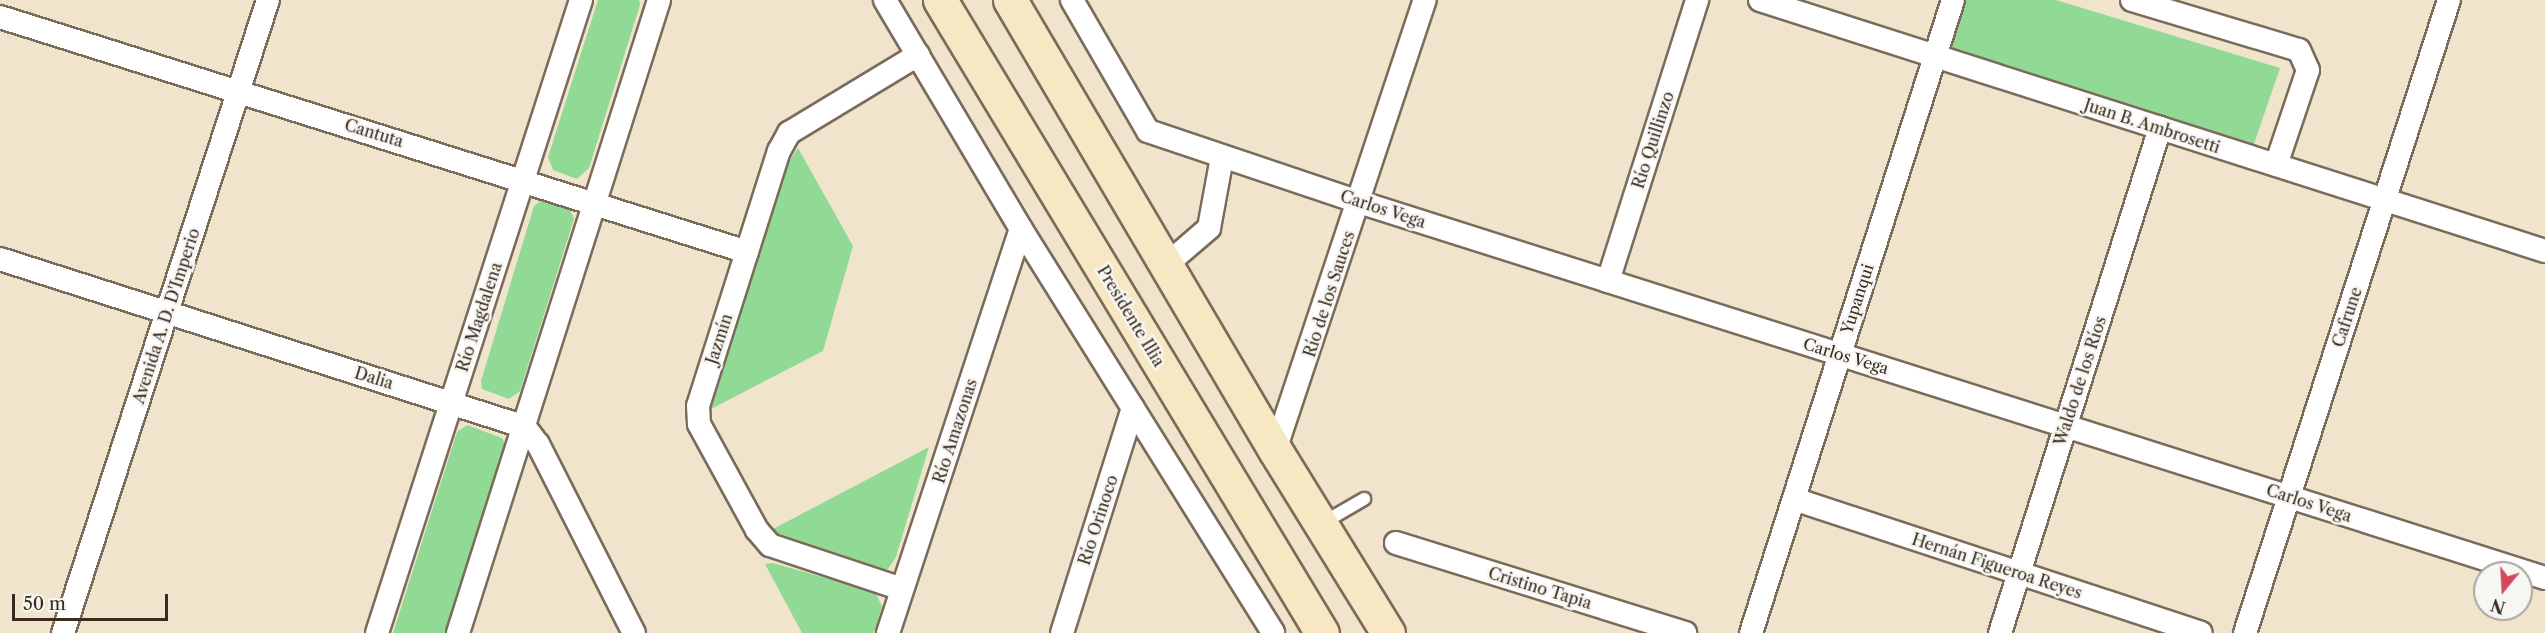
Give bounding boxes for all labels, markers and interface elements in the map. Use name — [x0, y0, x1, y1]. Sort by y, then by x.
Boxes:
street label: Río Quillinzo — [1628, 89, 1678, 191]
street label: Juan B. Ambrosetti — [2081, 95, 2223, 157]
street label: Cantuta — [342, 115, 406, 151]
street label: Carlos Vega — [1338, 186, 1428, 232]
street label: Avenida A. D. D'Imperio — [128, 225, 204, 407]
street label: Río de los Sauces — [1300, 228, 1358, 360]
street label: Río Magdalena — [452, 260, 506, 374]
street label: Yupanqui — [1837, 261, 1877, 337]
street label: Presidente Illia — [1093, 262, 1169, 370]
street label: Cafrune — [2328, 285, 2366, 349]
street label: Jazmín — [702, 311, 736, 367]
street label: Waldo de los Ríos — [2050, 314, 2110, 448]
street label: Carlos Vega — [1801, 334, 1891, 378]
street label: Dalia — [352, 363, 396, 393]
street label: Río Amazonas — [929, 376, 981, 486]
street label: Río Orinoco — [1074, 473, 1122, 567]
street label: Carlos Vega — [2264, 480, 2354, 526]
street label: Hernán Figueroa Reyes — [1909, 529, 2085, 603]
north arrow — [2473, 561, 2533, 621]
street label: Cristino Tapia — [1486, 563, 1594, 613]
scale bar — [15, 582, 171, 620]
text: 50 m — [23, 593, 66, 615]
text: N — [2488, 595, 2508, 618]

